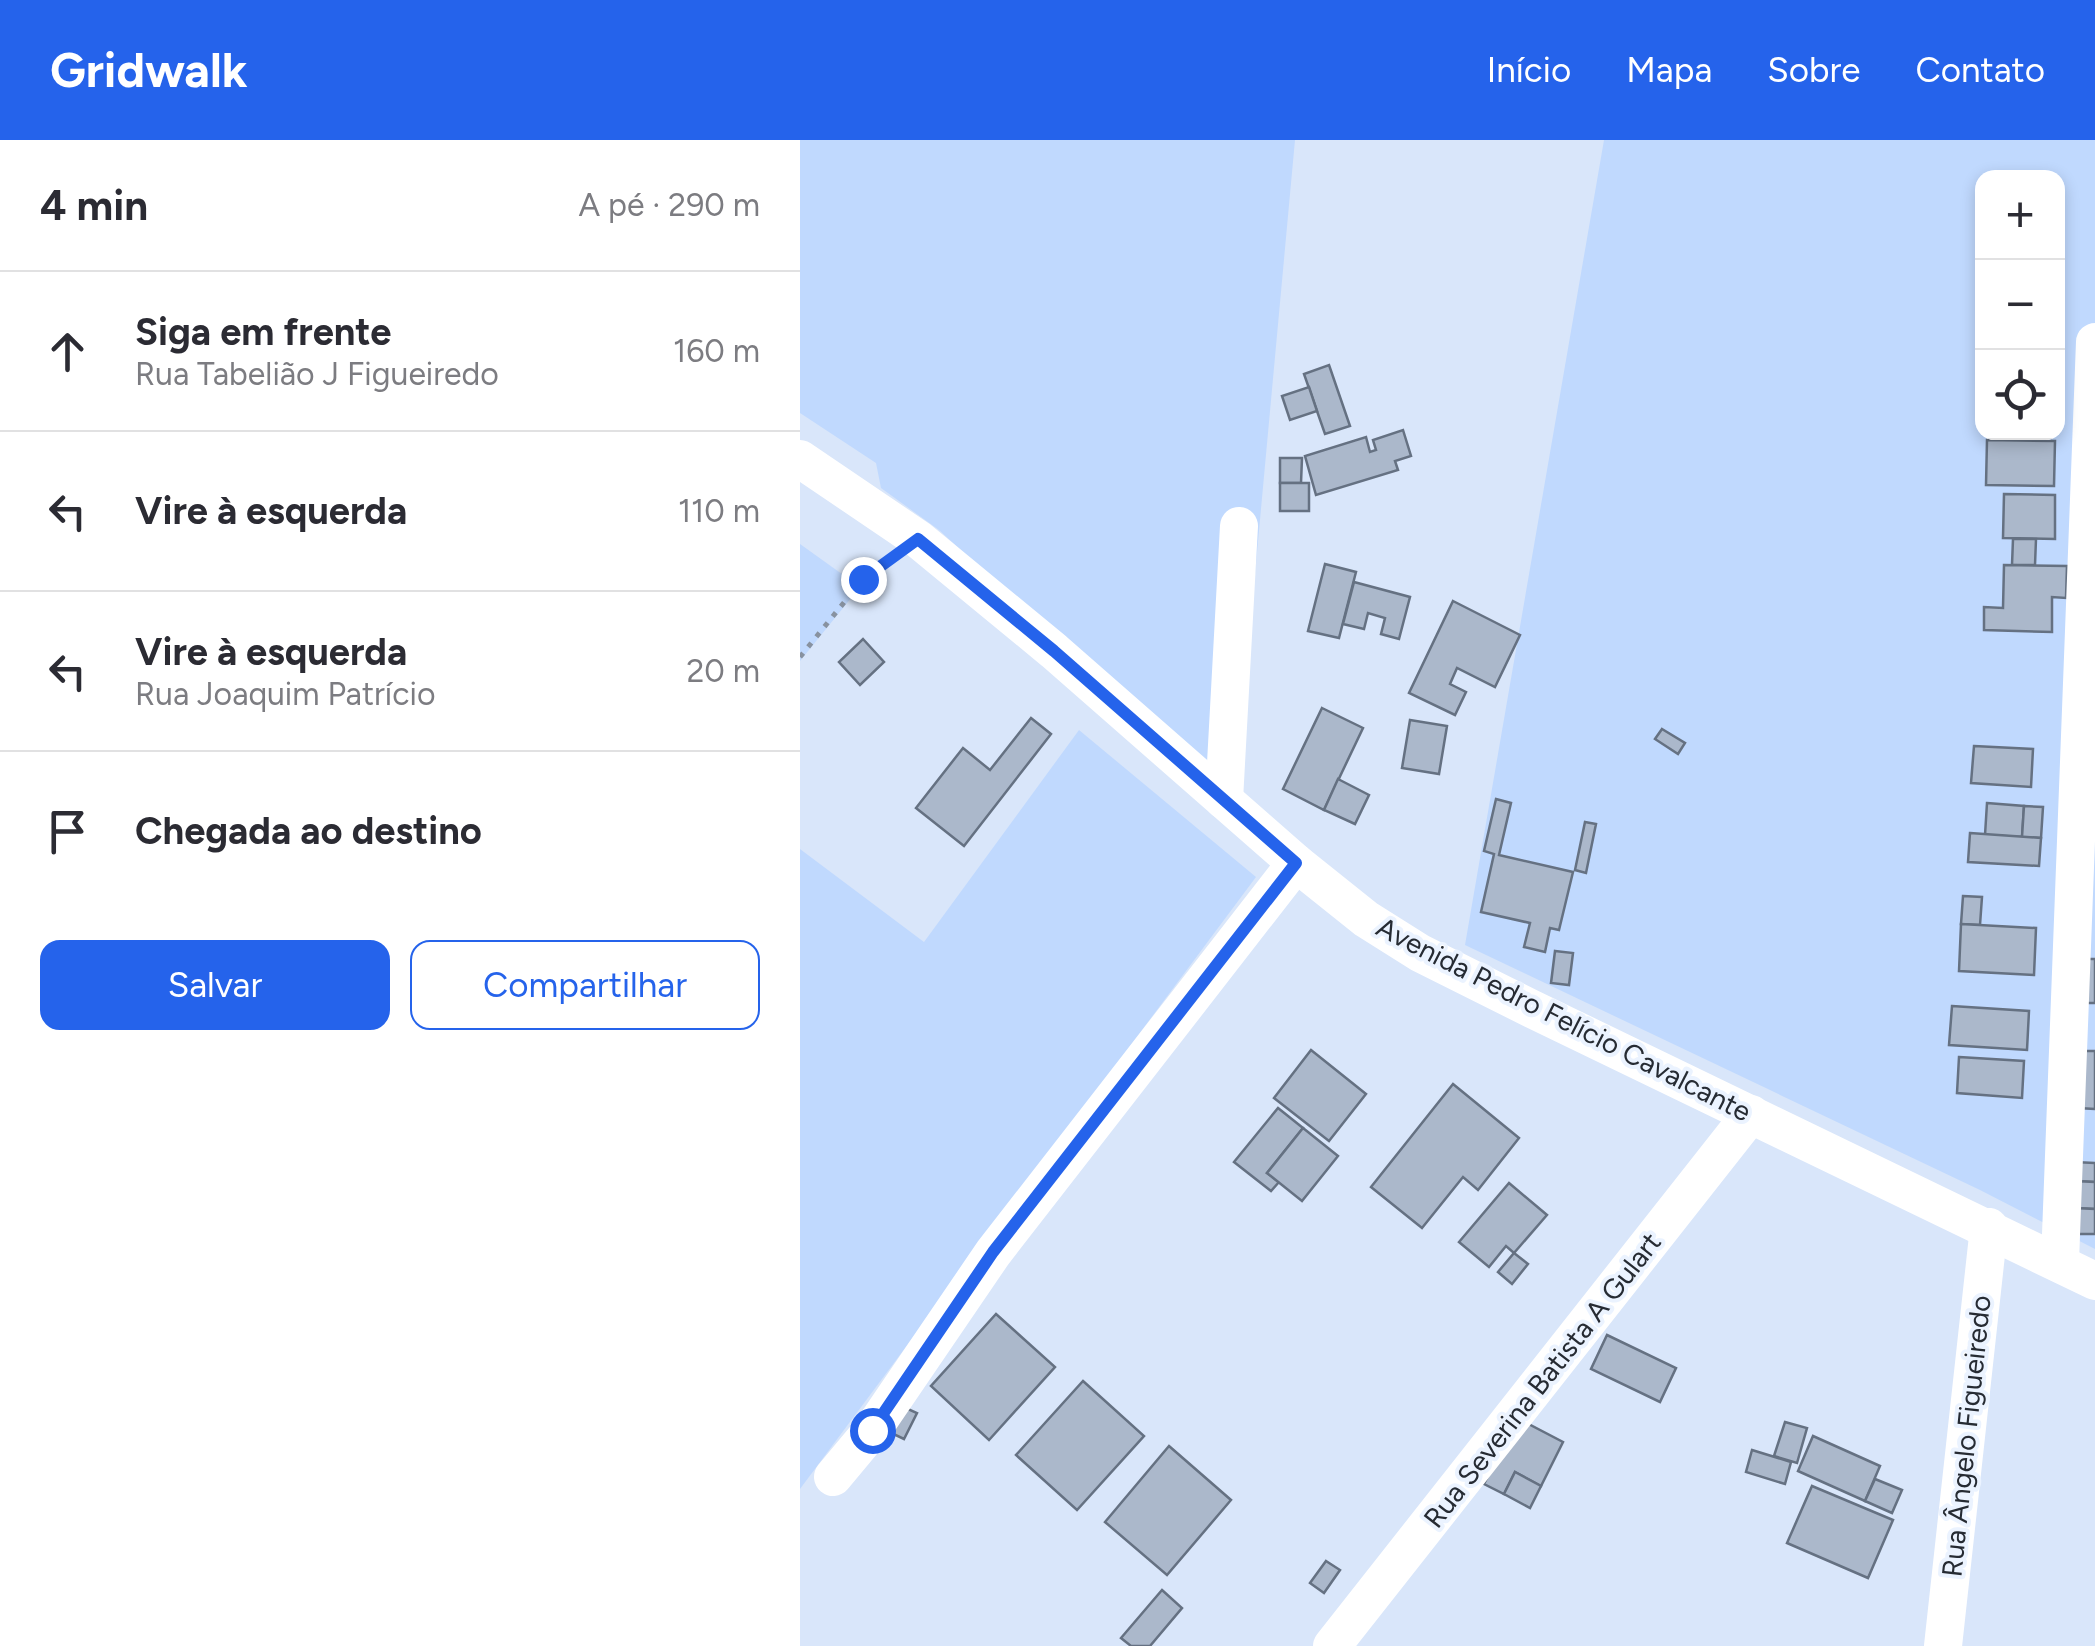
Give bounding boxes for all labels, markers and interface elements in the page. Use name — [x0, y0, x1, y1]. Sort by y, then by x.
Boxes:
text: Gridwalk — [50, 41, 248, 99]
text: Início — [1487, 49, 1571, 91]
text: Mapa — [1626, 49, 1712, 91]
text: Sobre — [1767, 49, 1860, 91]
text: Contato — [1915, 49, 2045, 91]
map controls — [1975, 170, 2065, 440]
button: + — [1975, 170, 2065, 260]
text: 4 min — [40, 180, 148, 231]
text: A pé · 290 m — [578, 186, 760, 224]
button: − — [1975, 260, 2065, 350]
text: Siga em frente — [135, 309, 391, 355]
icon: ahead — [40, 324, 95, 379]
text: 160 m — [673, 332, 760, 370]
button: locate — [1975, 350, 2065, 440]
text: Rua Tabelião J Figueiredo — [135, 355, 499, 393]
icon: left — [40, 484, 95, 539]
text: Vire à esquerda — [135, 488, 407, 534]
text: 110 m — [678, 492, 760, 530]
route end — [841, 557, 887, 603]
text: Vire à esquerda — [135, 629, 407, 675]
icon: left — [40, 644, 95, 699]
text: 20 m — [686, 652, 760, 690]
text: Rua Joaquim Patrício — [135, 675, 436, 713]
icon: arrive — [40, 804, 95, 859]
text: Chegada ao destino — [135, 808, 482, 854]
street label: Avenida Pedro Felício Cavalcante — [1371, 909, 1757, 1129]
button: Salvar — [40, 940, 390, 1030]
button: Compartilhar — [410, 940, 760, 1030]
street label: Rua Severina Batista A Gulart — [1416, 1226, 1668, 1534]
street label: Rua Ângelo Figueiredo — [1934, 1294, 1998, 1578]
route start — [850, 1408, 896, 1454]

